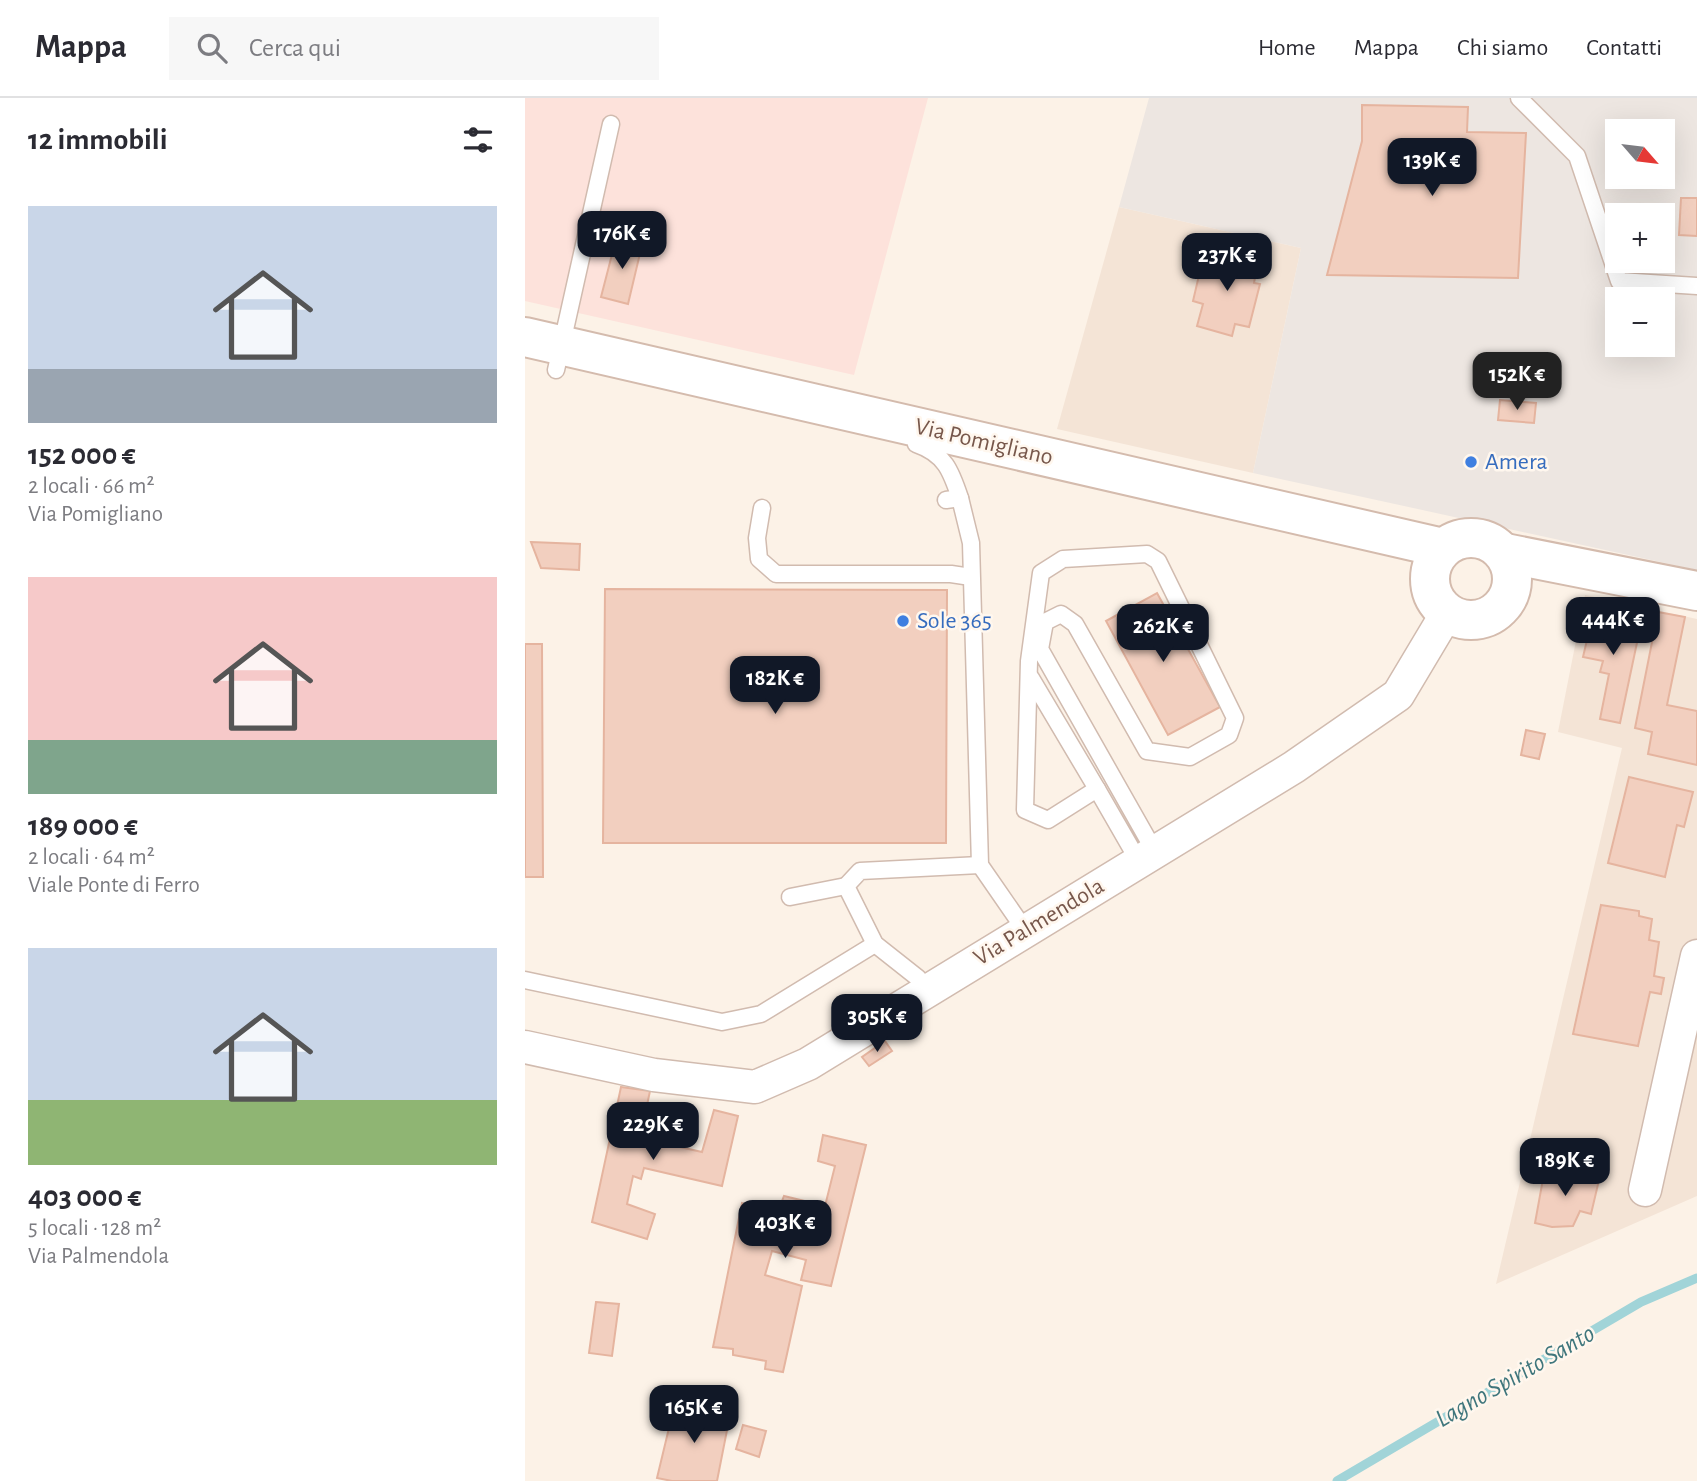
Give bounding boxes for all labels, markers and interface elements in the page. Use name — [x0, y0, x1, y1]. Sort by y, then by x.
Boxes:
search box — [169, 17, 659, 80]
icon: search — [193, 29, 231, 67]
text: Mappa — [35, 31, 127, 64]
text: Cerca qui — [249, 35, 341, 61]
text: Home — [1258, 36, 1316, 60]
text: Mappa — [1354, 36, 1419, 60]
text: Chi siamo — [1457, 36, 1548, 60]
text: Contatti — [1586, 36, 1662, 60]
north arrow — [1605, 119, 1675, 189]
map controls — [1605, 119, 1675, 357]
icon: filters — [459, 121, 497, 159]
text: 12 immobili — [28, 125, 168, 155]
pin: 139K € — [1375, 139, 1489, 198]
text: 139K € — [1404, 149, 1460, 172]
button: + — [1605, 203, 1675, 273]
pin: 176K € — [565, 212, 679, 271]
text: 176K € — [594, 222, 650, 245]
pin: 237K € — [1170, 234, 1284, 293]
text: 237K € — [1198, 244, 1256, 267]
icon: home — [200, 252, 326, 378]
button: − — [1605, 287, 1675, 357]
pin: 152K € — [1460, 352, 1574, 412]
text: 152K € — [1489, 363, 1545, 386]
street label: Via Pomigliano — [913, 414, 1055, 470]
text: 152 000 € — [28, 440, 136, 470]
place label: Amera — [1485, 450, 1548, 474]
marker: Amera — [1463, 454, 1479, 470]
text: 2 locali · 66 m² — [28, 475, 154, 498]
text: Via Pomigliano — [28, 503, 163, 526]
pin: 444K € — [1556, 598, 1670, 657]
pin: 262K € — [1106, 604, 1220, 664]
text: 444K € — [1582, 608, 1644, 631]
place label: Sole 365 — [917, 609, 992, 633]
marker: Sole 365 — [895, 613, 911, 629]
text: 262K € — [1133, 615, 1193, 638]
icon: home — [200, 623, 326, 749]
pin: 182K € — [718, 656, 832, 716]
text: 182K € — [746, 667, 804, 690]
text: 189 000 € — [28, 811, 138, 841]
text: 2 locali · 64 m² — [28, 846, 155, 869]
text: Viale Ponte di Ferro — [28, 874, 200, 897]
street label: Via Palmendola — [970, 874, 1108, 970]
icon: home — [200, 994, 326, 1120]
pin: 305K € — [820, 995, 934, 1054]
text: 305K € — [847, 1005, 907, 1028]
pin: 229K € — [596, 1102, 710, 1162]
text: 229K € — [623, 1113, 683, 1136]
pin: 189K € — [1508, 1138, 1622, 1198]
text: 189K € — [1536, 1149, 1594, 1172]
text: 403 000 € — [28, 1182, 142, 1212]
pin: 403K € — [728, 1200, 842, 1260]
text: 403K € — [754, 1211, 816, 1234]
text: 5 locali · 128 m² — [28, 1217, 161, 1240]
text: Via Palmendola — [28, 1245, 169, 1268]
water label: Lagno Spirito Santo — [1431, 1320, 1599, 1432]
pin: 165K € — [637, 1386, 751, 1445]
text: 165K € — [666, 1396, 722, 1419]

